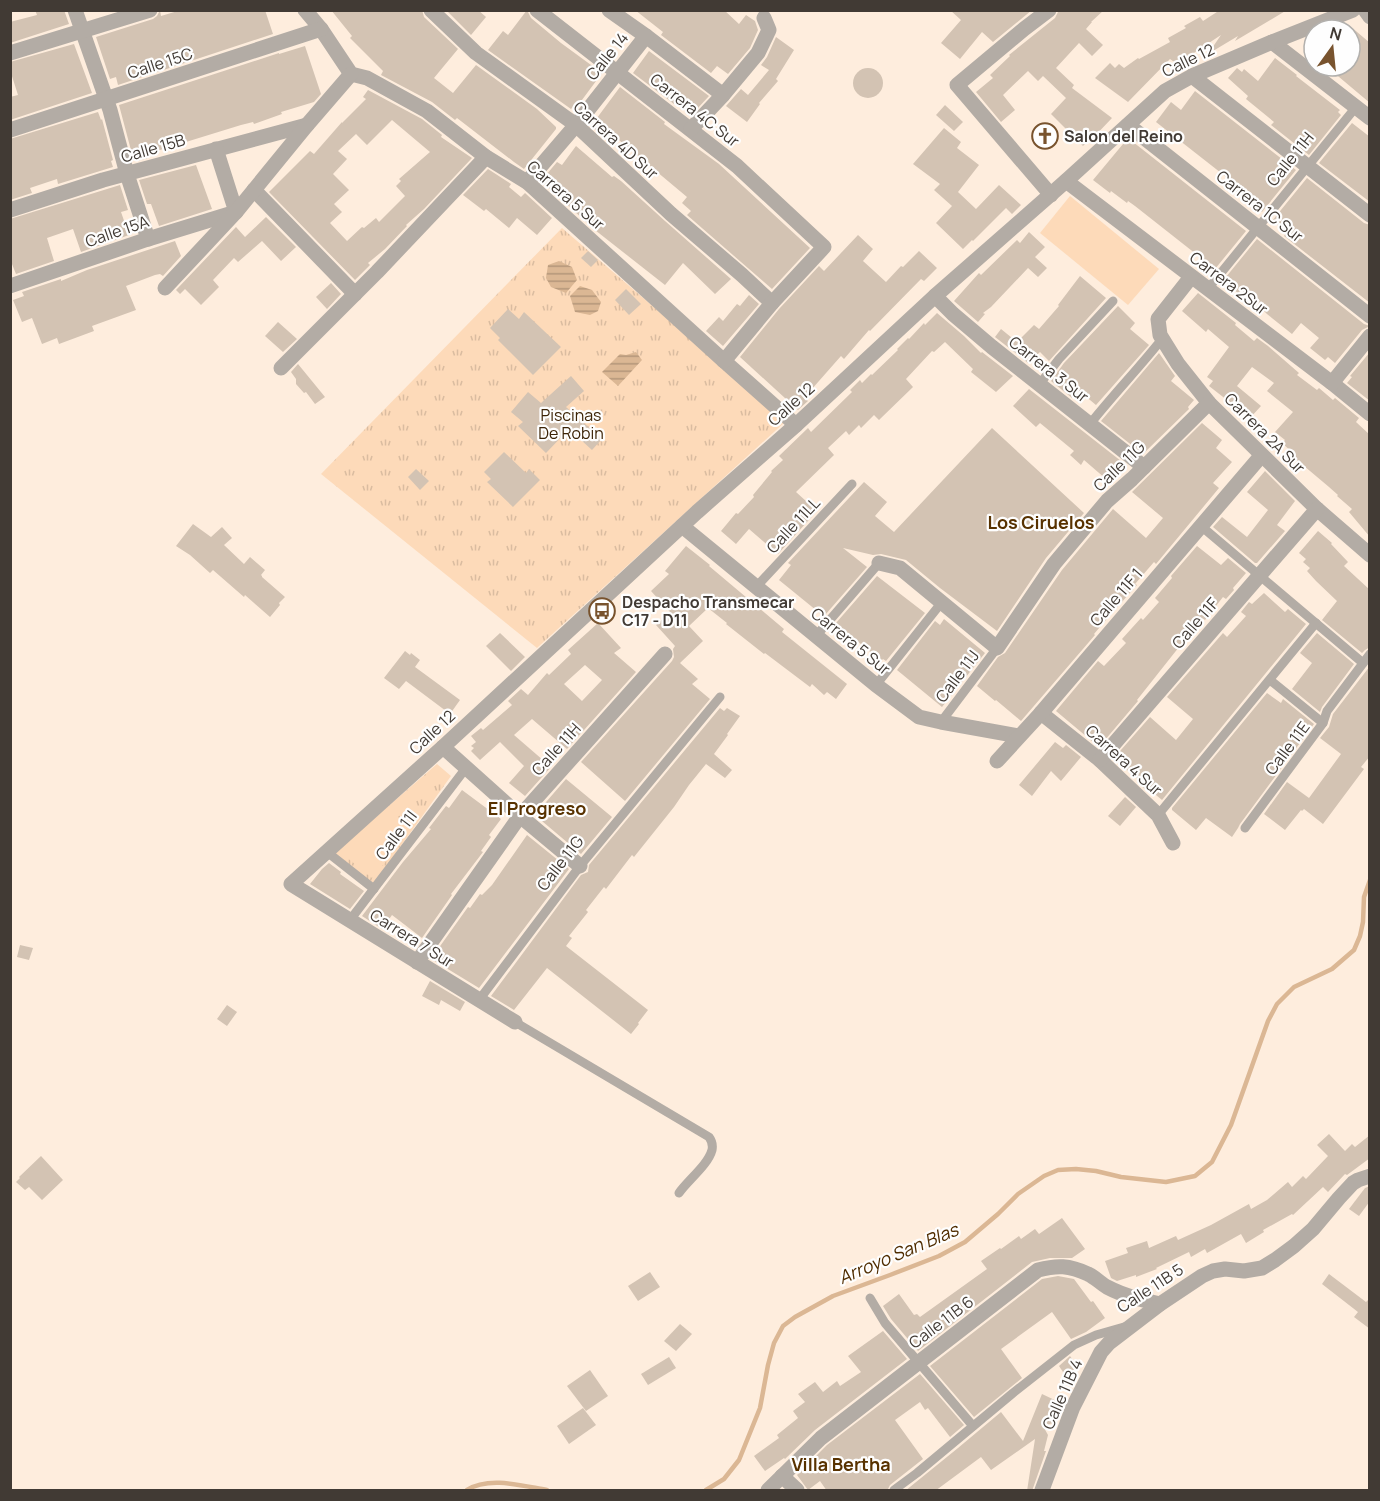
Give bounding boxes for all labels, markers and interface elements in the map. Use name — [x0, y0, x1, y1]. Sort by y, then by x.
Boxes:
north arrow — [1302, 18, 1362, 78]
text: N — [1327, 21, 1344, 46]
street label: Calle 14 — [581, 27, 633, 85]
street label: Calle 12 — [1158, 38, 1218, 82]
street label: Calle 15C — [125, 42, 195, 84]
street label: Carrera 4C Sur — [646, 68, 744, 152]
street label: Carrera 4D Sur — [569, 96, 663, 184]
church icon: Salon del Reino — [1030, 121, 1060, 151]
place label: Salon del Reino — [1064, 125, 1183, 147]
street label: Calle 11H — [1261, 127, 1319, 191]
street label: Calle 15B — [118, 128, 188, 168]
street label: Carrera 5 Sur — [522, 155, 610, 235]
street label: Carrera 1C Sur — [1212, 165, 1308, 247]
street label: Calle 15A — [82, 210, 152, 252]
street label: Carrera 2Sur — [1185, 246, 1273, 320]
street label: Carrera 3 Sur — [1004, 331, 1094, 407]
street label: Calle 12 — [763, 377, 819, 431]
street label: Carrera 2A Sur — [1220, 388, 1310, 478]
park label: Piscinas De Robin — [538, 404, 604, 444]
street label: Calle 11G — [1088, 436, 1150, 496]
street label: Calle 11LL — [761, 492, 825, 558]
district label: Los Ciruelos — [987, 510, 1095, 534]
street label: Calle 11F 1 — [1085, 563, 1147, 631]
place label: Despacho Transmecar C17 - D11 — [622, 591, 794, 631]
street label: Calle 11F — [1167, 593, 1223, 653]
bus stop icon: Despacho Transmecar C17 - D11 — [587, 596, 617, 626]
street label: Carrera 5 Sur — [807, 602, 895, 680]
street label: Calle 11J — [930, 645, 984, 707]
street label: Calle 12 — [404, 705, 460, 759]
street label: Calle 11E — [1260, 717, 1314, 779]
street label: Calle 11H — [526, 718, 586, 780]
street label: Carrera 4 Sur — [1081, 720, 1167, 801]
district label: El Progreso — [488, 796, 586, 820]
street label: Calle 11I — [370, 806, 422, 864]
street label: Calle 11G — [532, 831, 588, 895]
street label: Carrera 7 Sur — [366, 904, 458, 973]
water label: Arroyo San Blas — [834, 1216, 963, 1289]
street label: Calle 11B 5 — [1113, 1258, 1187, 1318]
street label: Calle 11B 6 — [904, 1290, 978, 1354]
street label: Calle 11B 4 — [1037, 1355, 1087, 1433]
district label: Villa Bertha — [791, 1452, 891, 1476]

